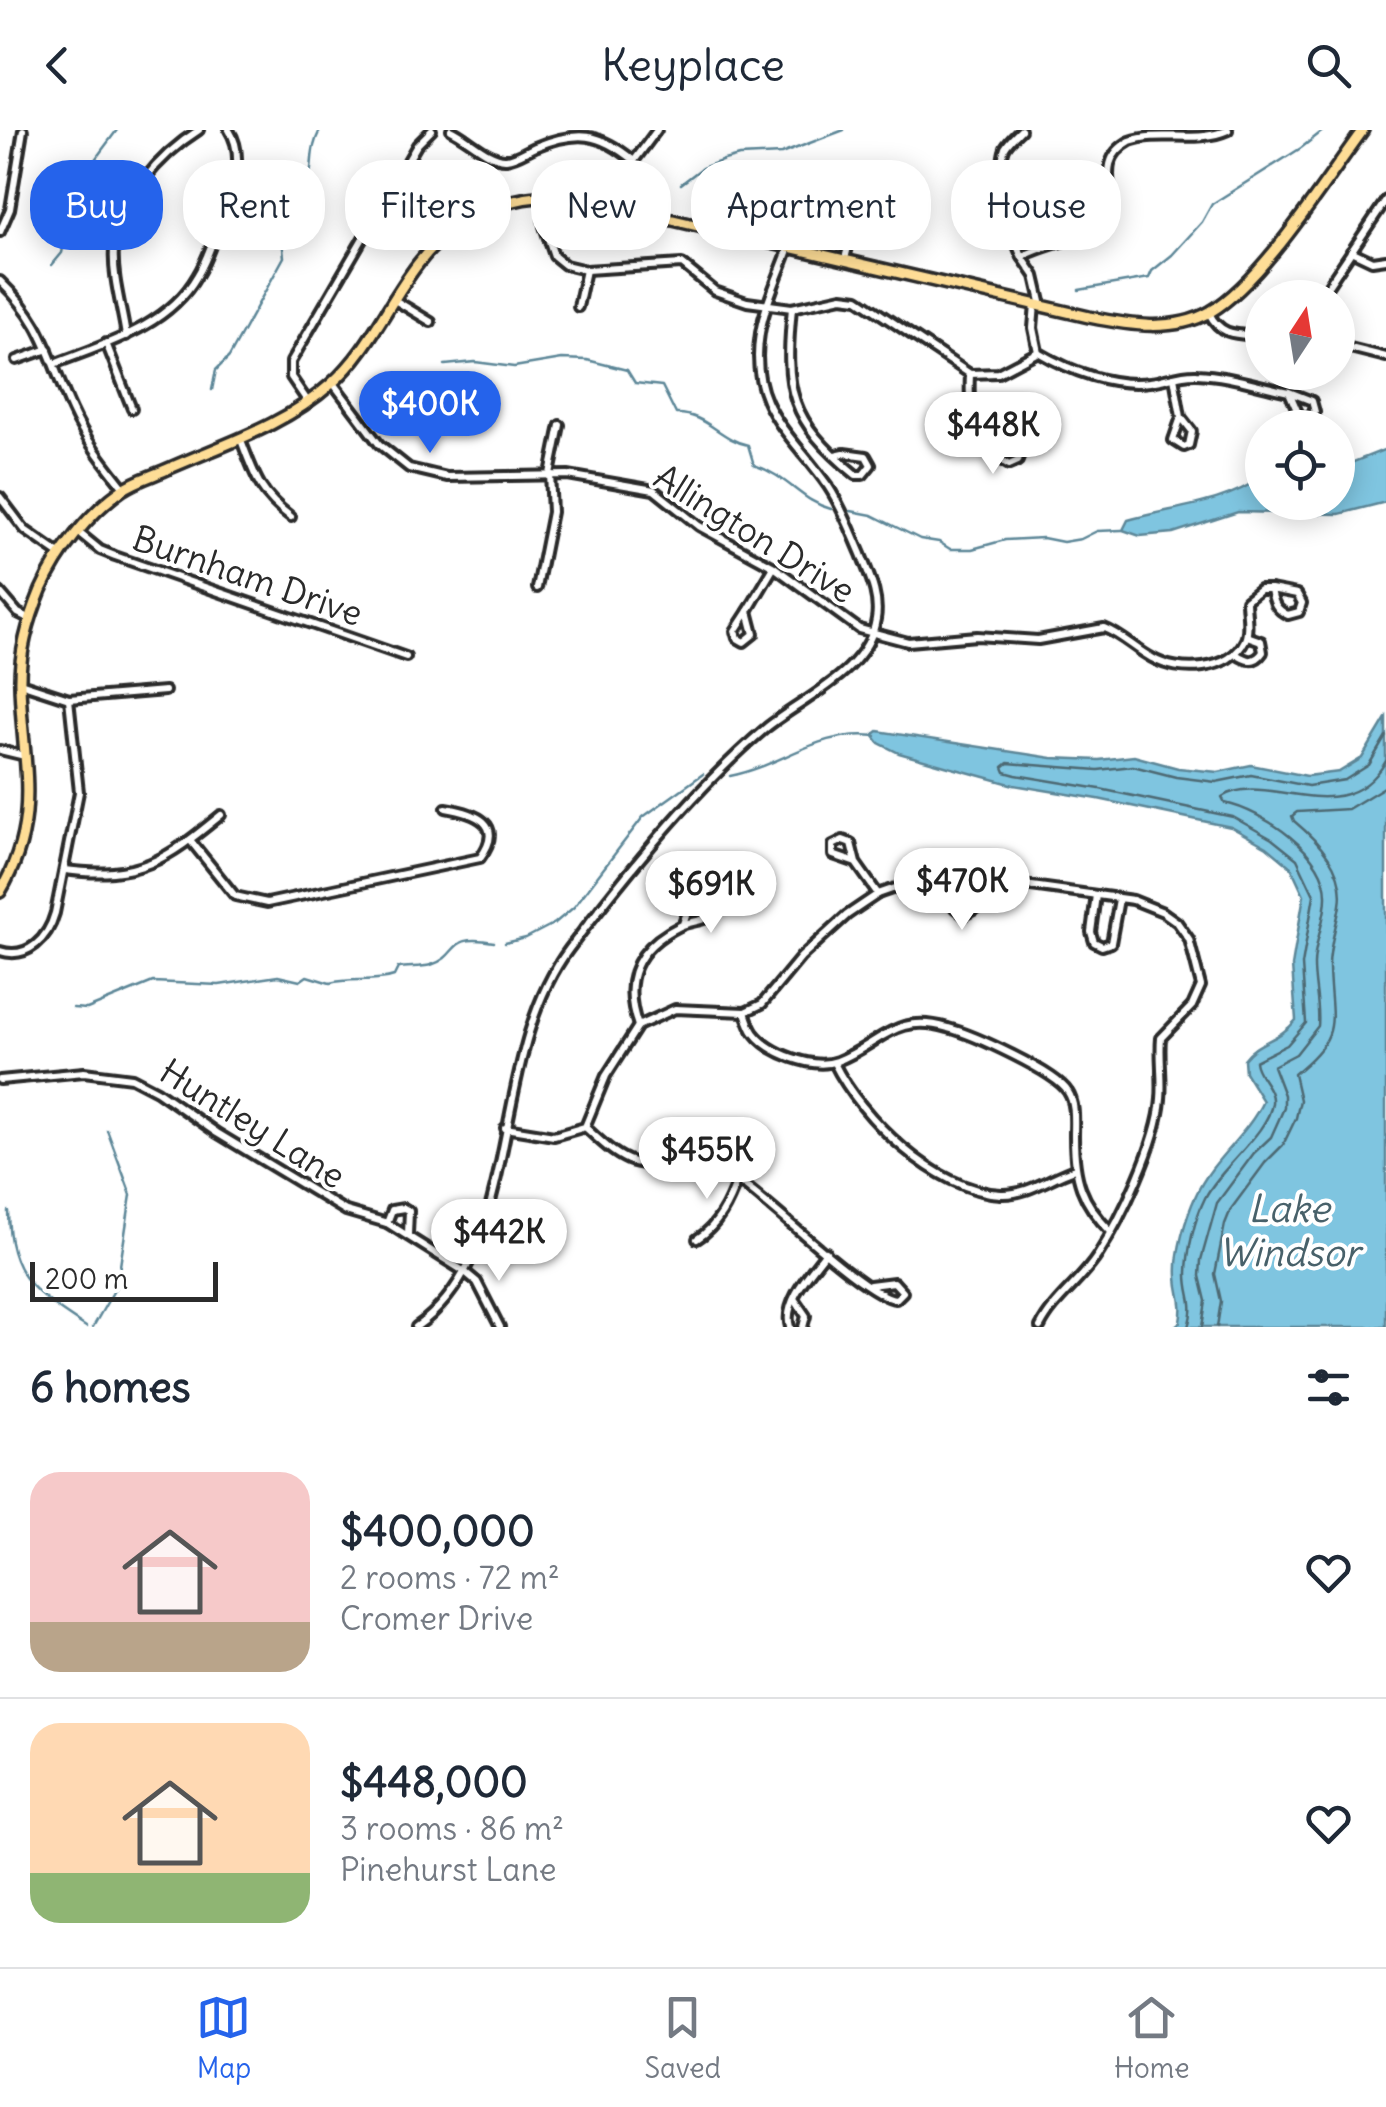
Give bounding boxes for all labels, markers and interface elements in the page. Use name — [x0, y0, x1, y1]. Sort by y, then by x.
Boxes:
text: Keyplace — [601, 37, 785, 93]
icon: back — [30, 38, 85, 93]
icon: search — [1301, 38, 1356, 93]
chip: Buy — [30, 160, 163, 250]
chip: Rent — [183, 160, 325, 250]
chip: Filters — [345, 160, 511, 250]
chip: New — [531, 160, 671, 250]
chip: Apartment — [691, 160, 931, 250]
chip: House — [951, 160, 1121, 250]
north arrow — [1245, 280, 1355, 390]
map controls — [1245, 280, 1355, 520]
pin: $400K — [360, 371, 500, 456]
text: $400K — [381, 383, 479, 424]
pin: $448K — [923, 392, 1063, 477]
text: $448K — [947, 404, 1039, 445]
button: locate — [1245, 410, 1355, 520]
street label: Allington Drive — [646, 454, 864, 612]
street label: Burnham Drive — [127, 515, 369, 635]
pin: $470K — [892, 848, 1032, 933]
pin: $691K — [641, 851, 781, 936]
text: $470K — [916, 860, 1008, 901]
text: $691K — [667, 863, 755, 904]
street label: Huntley Lane — [152, 1049, 354, 1197]
pin: $455K — [637, 1117, 777, 1202]
text: $455K — [661, 1129, 753, 1170]
water label: Lake Windsor — [1218, 1185, 1364, 1276]
pin: $442K — [429, 1199, 569, 1284]
text: $442K — [453, 1211, 545, 1252]
scale bar — [30, 1257, 218, 1302]
text: 200 m — [45, 1261, 128, 1297]
icon: filters — [1301, 1360, 1356, 1415]
text: 6 homes — [30, 1361, 191, 1413]
text: $400,000 — [340, 1505, 535, 1557]
icon: home — [110, 1512, 230, 1632]
icon: heart — [1301, 1545, 1356, 1600]
text: 2 rooms · 72 m² — [340, 1557, 560, 1598]
text: Cromer Drive — [340, 1598, 533, 1639]
text: $448,000 — [340, 1756, 528, 1808]
icon: home — [110, 1763, 230, 1883]
icon: heart — [1301, 1796, 1356, 1851]
text: 3 rooms · 86 m² — [340, 1808, 564, 1849]
text: Pinehurst Lane — [340, 1849, 556, 1890]
tab: Map — [196, 1990, 251, 2086]
tab: Saved — [644, 1990, 721, 2086]
tab: Home — [1114, 1990, 1190, 2086]

